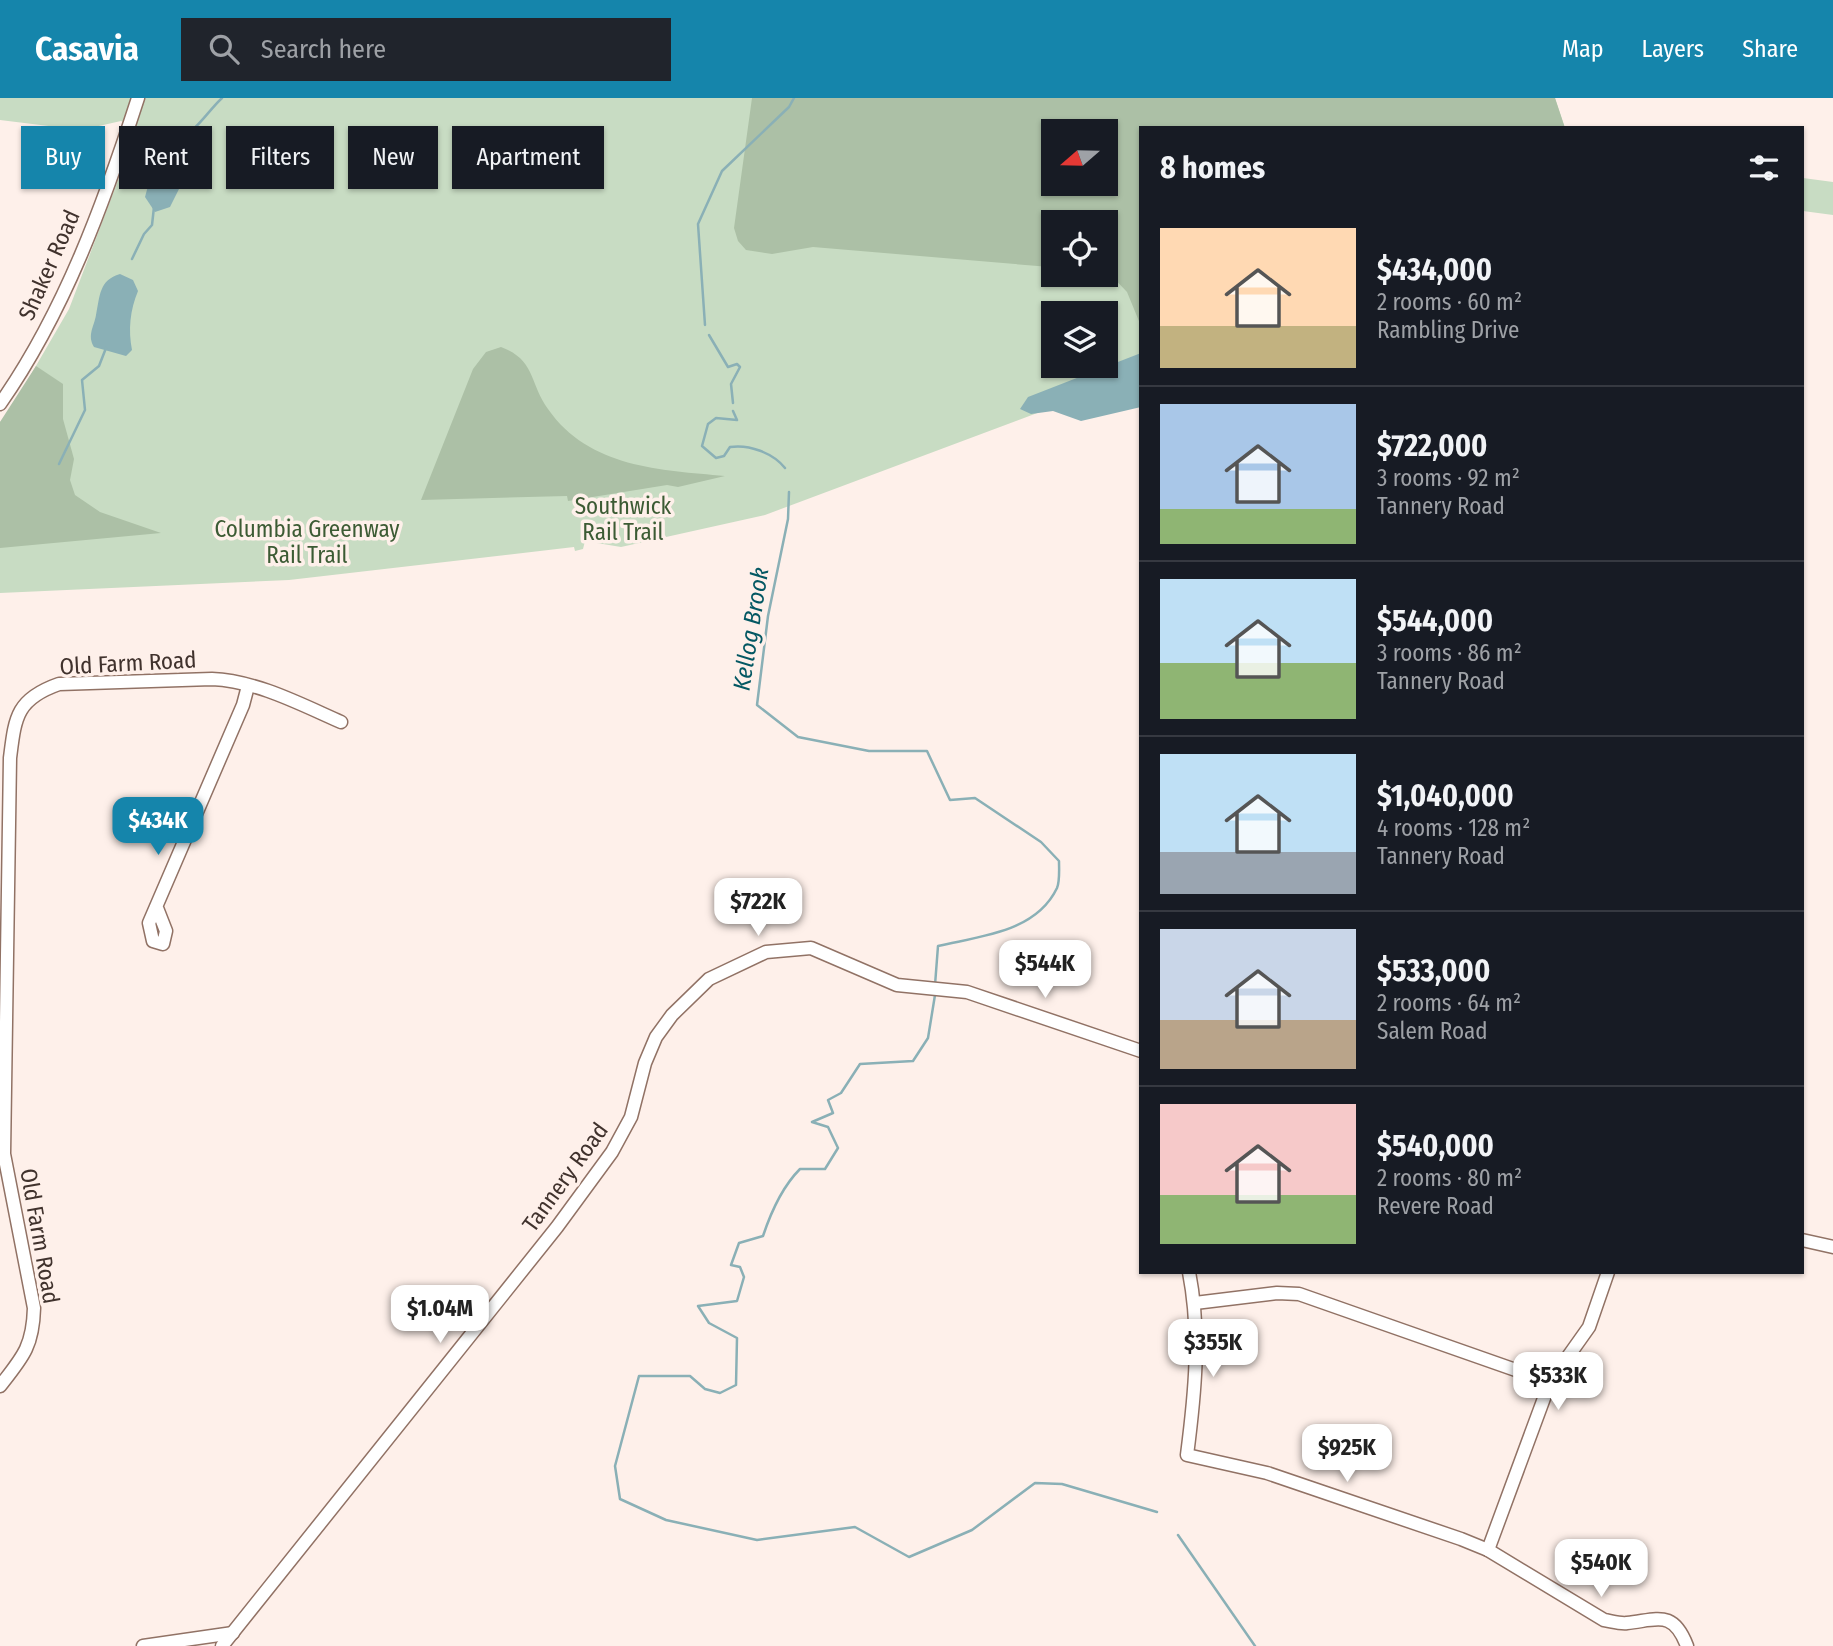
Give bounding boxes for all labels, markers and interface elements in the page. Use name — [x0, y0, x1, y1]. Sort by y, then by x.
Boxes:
search box — [181, 18, 671, 81]
text: Casavia — [35, 29, 139, 69]
icon: search — [205, 30, 243, 68]
text: Search here — [261, 34, 386, 65]
text: Map — [1562, 35, 1604, 63]
text: Layers — [1642, 35, 1704, 63]
text: Share — [1742, 35, 1798, 63]
north arrow — [1041, 119, 1118, 196]
map controls — [1041, 119, 1118, 378]
chip: Buy — [21, 126, 105, 189]
chip: Rent — [119, 126, 212, 189]
chip: Filters — [226, 126, 334, 189]
chip: New — [348, 126, 438, 189]
chip: Apartment — [452, 126, 604, 189]
icon: filters — [1745, 149, 1783, 187]
text: 8 homes — [1160, 150, 1265, 186]
street label: Shaker Road — [12, 205, 86, 325]
button: locate — [1041, 210, 1118, 287]
text: $434,000 — [1377, 252, 1492, 288]
icon: home — [1216, 256, 1300, 340]
text: 2 rooms · 60 m² — [1377, 288, 1522, 316]
button: layers — [1041, 301, 1118, 378]
text: Rambling Drive — [1377, 316, 1519, 344]
text: $722,000 — [1377, 428, 1488, 464]
icon: home — [1216, 432, 1300, 516]
text: 3 rooms · 92 m² — [1377, 464, 1520, 492]
park label: Southwick Rail Trail — [575, 492, 672, 546]
text: Tannery Road — [1377, 492, 1505, 520]
park label: Columbia Greenway Rail Trail — [214, 515, 400, 569]
water label: Kellog Brook — [727, 565, 775, 693]
text: $544,000 — [1377, 603, 1493, 639]
icon: home — [1216, 607, 1300, 691]
text: 3 rooms · 86 m² — [1377, 639, 1522, 667]
street label: Old Farm Road — [59, 645, 197, 681]
text: Tannery Road — [1377, 667, 1505, 695]
text: $1,040,000 — [1377, 778, 1514, 814]
icon: home — [1216, 782, 1300, 866]
pin: $434K — [109, 798, 207, 857]
text: $434K — [128, 806, 188, 834]
text: 4 rooms · 128 m² — [1377, 814, 1530, 842]
text: Tannery Road — [1377, 842, 1505, 870]
pin: $722K — [709, 878, 807, 938]
text: $722K — [730, 887, 786, 915]
pin: $544K — [996, 940, 1094, 1000]
text: $544K — [1015, 949, 1075, 977]
text: $533,000 — [1377, 953, 1490, 989]
icon: home — [1216, 957, 1300, 1041]
text: 2 rooms · 64 m² — [1377, 989, 1521, 1017]
text: Salem Road — [1377, 1017, 1488, 1045]
street label: Tannery Road — [516, 1117, 614, 1237]
text: $540,000 — [1377, 1128, 1494, 1164]
icon: home — [1216, 1132, 1300, 1216]
text: 2 rooms · 80 m² — [1377, 1164, 1522, 1192]
street label: Old Farm Road — [14, 1166, 66, 1306]
text: Revere Road — [1377, 1192, 1494, 1220]
pin: $1.04M — [383, 1286, 497, 1345]
text: $1.04M — [407, 1294, 473, 1322]
pin: $355K — [1164, 1320, 1262, 1379]
text: $355K — [1184, 1328, 1242, 1356]
pin: $533K — [1509, 1352, 1607, 1412]
text: $533K — [1529, 1361, 1587, 1389]
pin: $925K — [1298, 1424, 1396, 1484]
text: $925K — [1318, 1433, 1376, 1461]
pin: $540K — [1552, 1540, 1650, 1599]
text: $540K — [1571, 1548, 1631, 1576]

